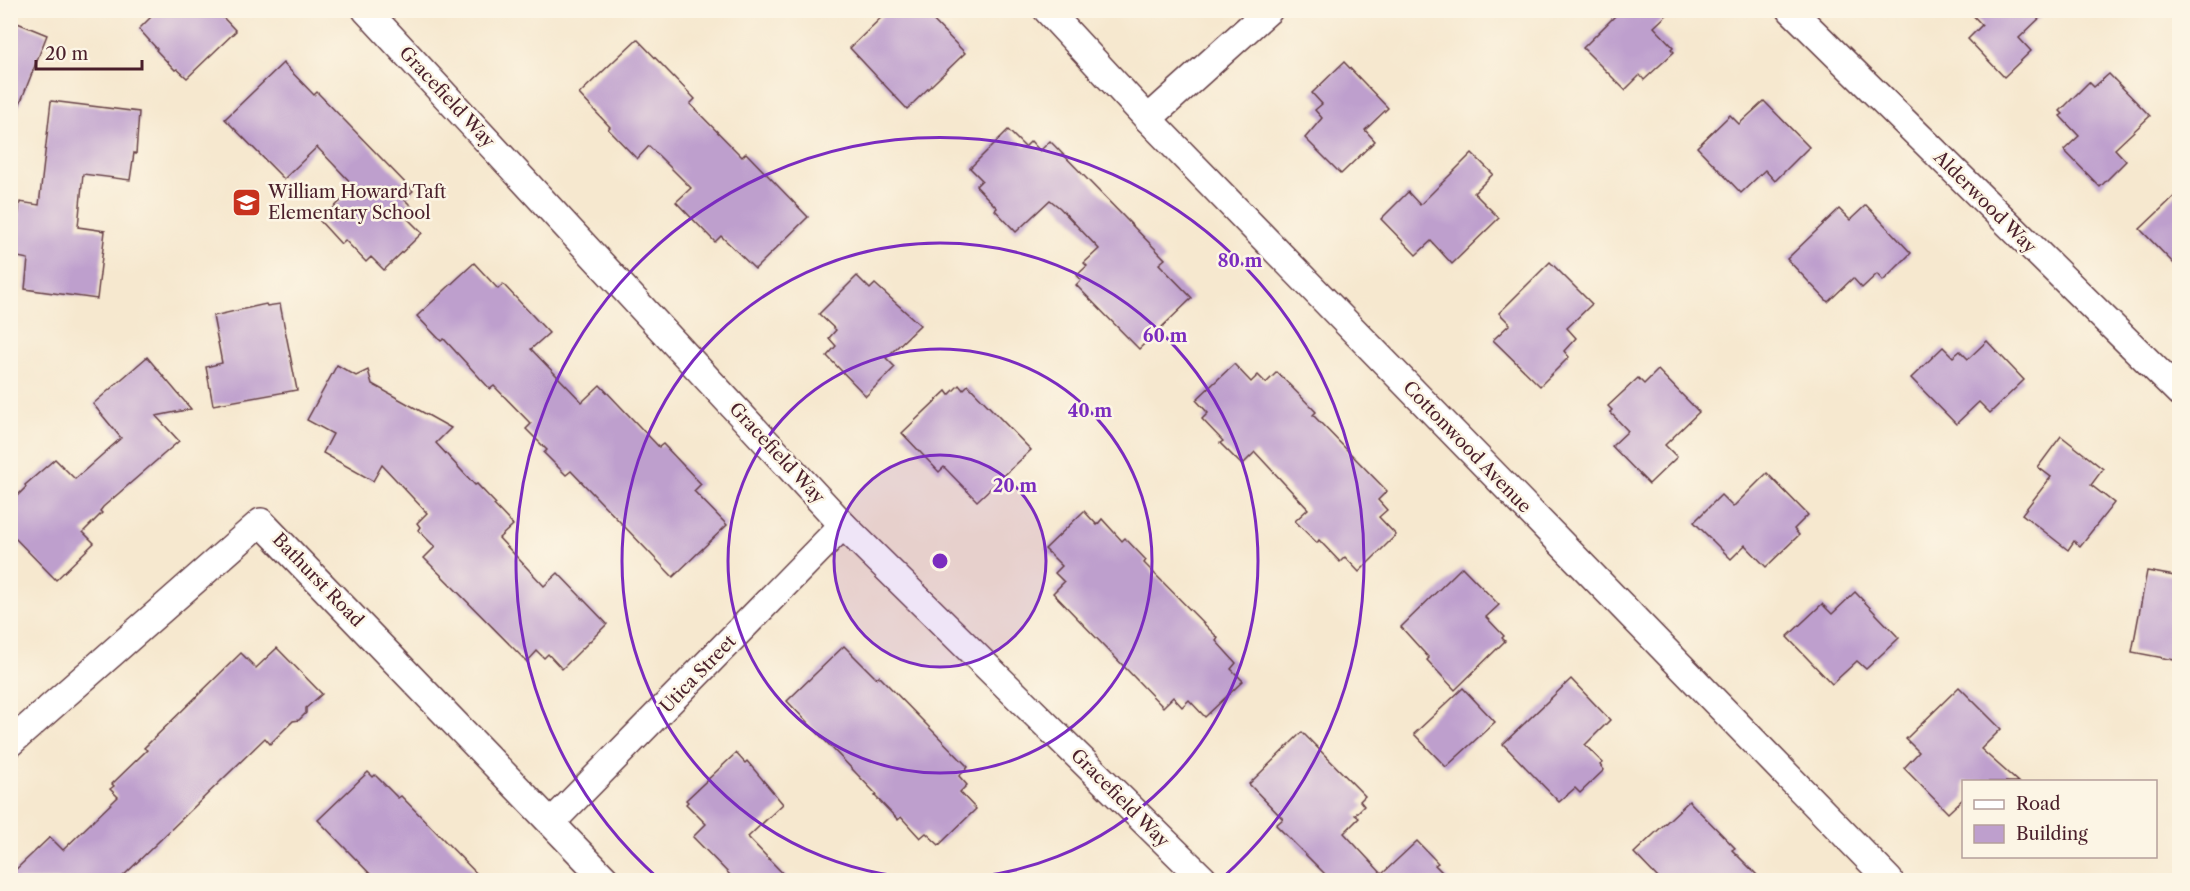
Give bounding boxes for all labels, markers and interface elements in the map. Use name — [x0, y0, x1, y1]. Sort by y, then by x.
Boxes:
scale bar — [36, 33, 142, 71]
street label: Gracefield Way — [395, 42, 500, 153]
text: 20 m — [45, 43, 89, 65]
street label: Alderwood Way — [1928, 145, 2042, 259]
place label: William Howard Taft Elementary School — [267, 181, 447, 224]
school or university icon: William Howard Taft Elementary School — [231, 186, 263, 218]
text: 80 m — [1217, 250, 1263, 272]
text: 60 m — [1143, 325, 1187, 347]
street label: Cottonwood Avenue — [1398, 376, 1536, 518]
street label: Gracefield Way — [725, 398, 830, 509]
text: 40 m — [1068, 400, 1112, 422]
text: 20 m — [993, 475, 1037, 497]
street label: Bathurst Road — [268, 529, 368, 631]
centre of rings — [930, 551, 950, 571]
street label: Utica Street — [655, 630, 741, 718]
street label: Gracefield Way — [1066, 744, 1174, 852]
legend — [1962, 780, 2157, 858]
text: Road — [2016, 793, 2061, 815]
text: Building — [2016, 823, 2088, 845]

